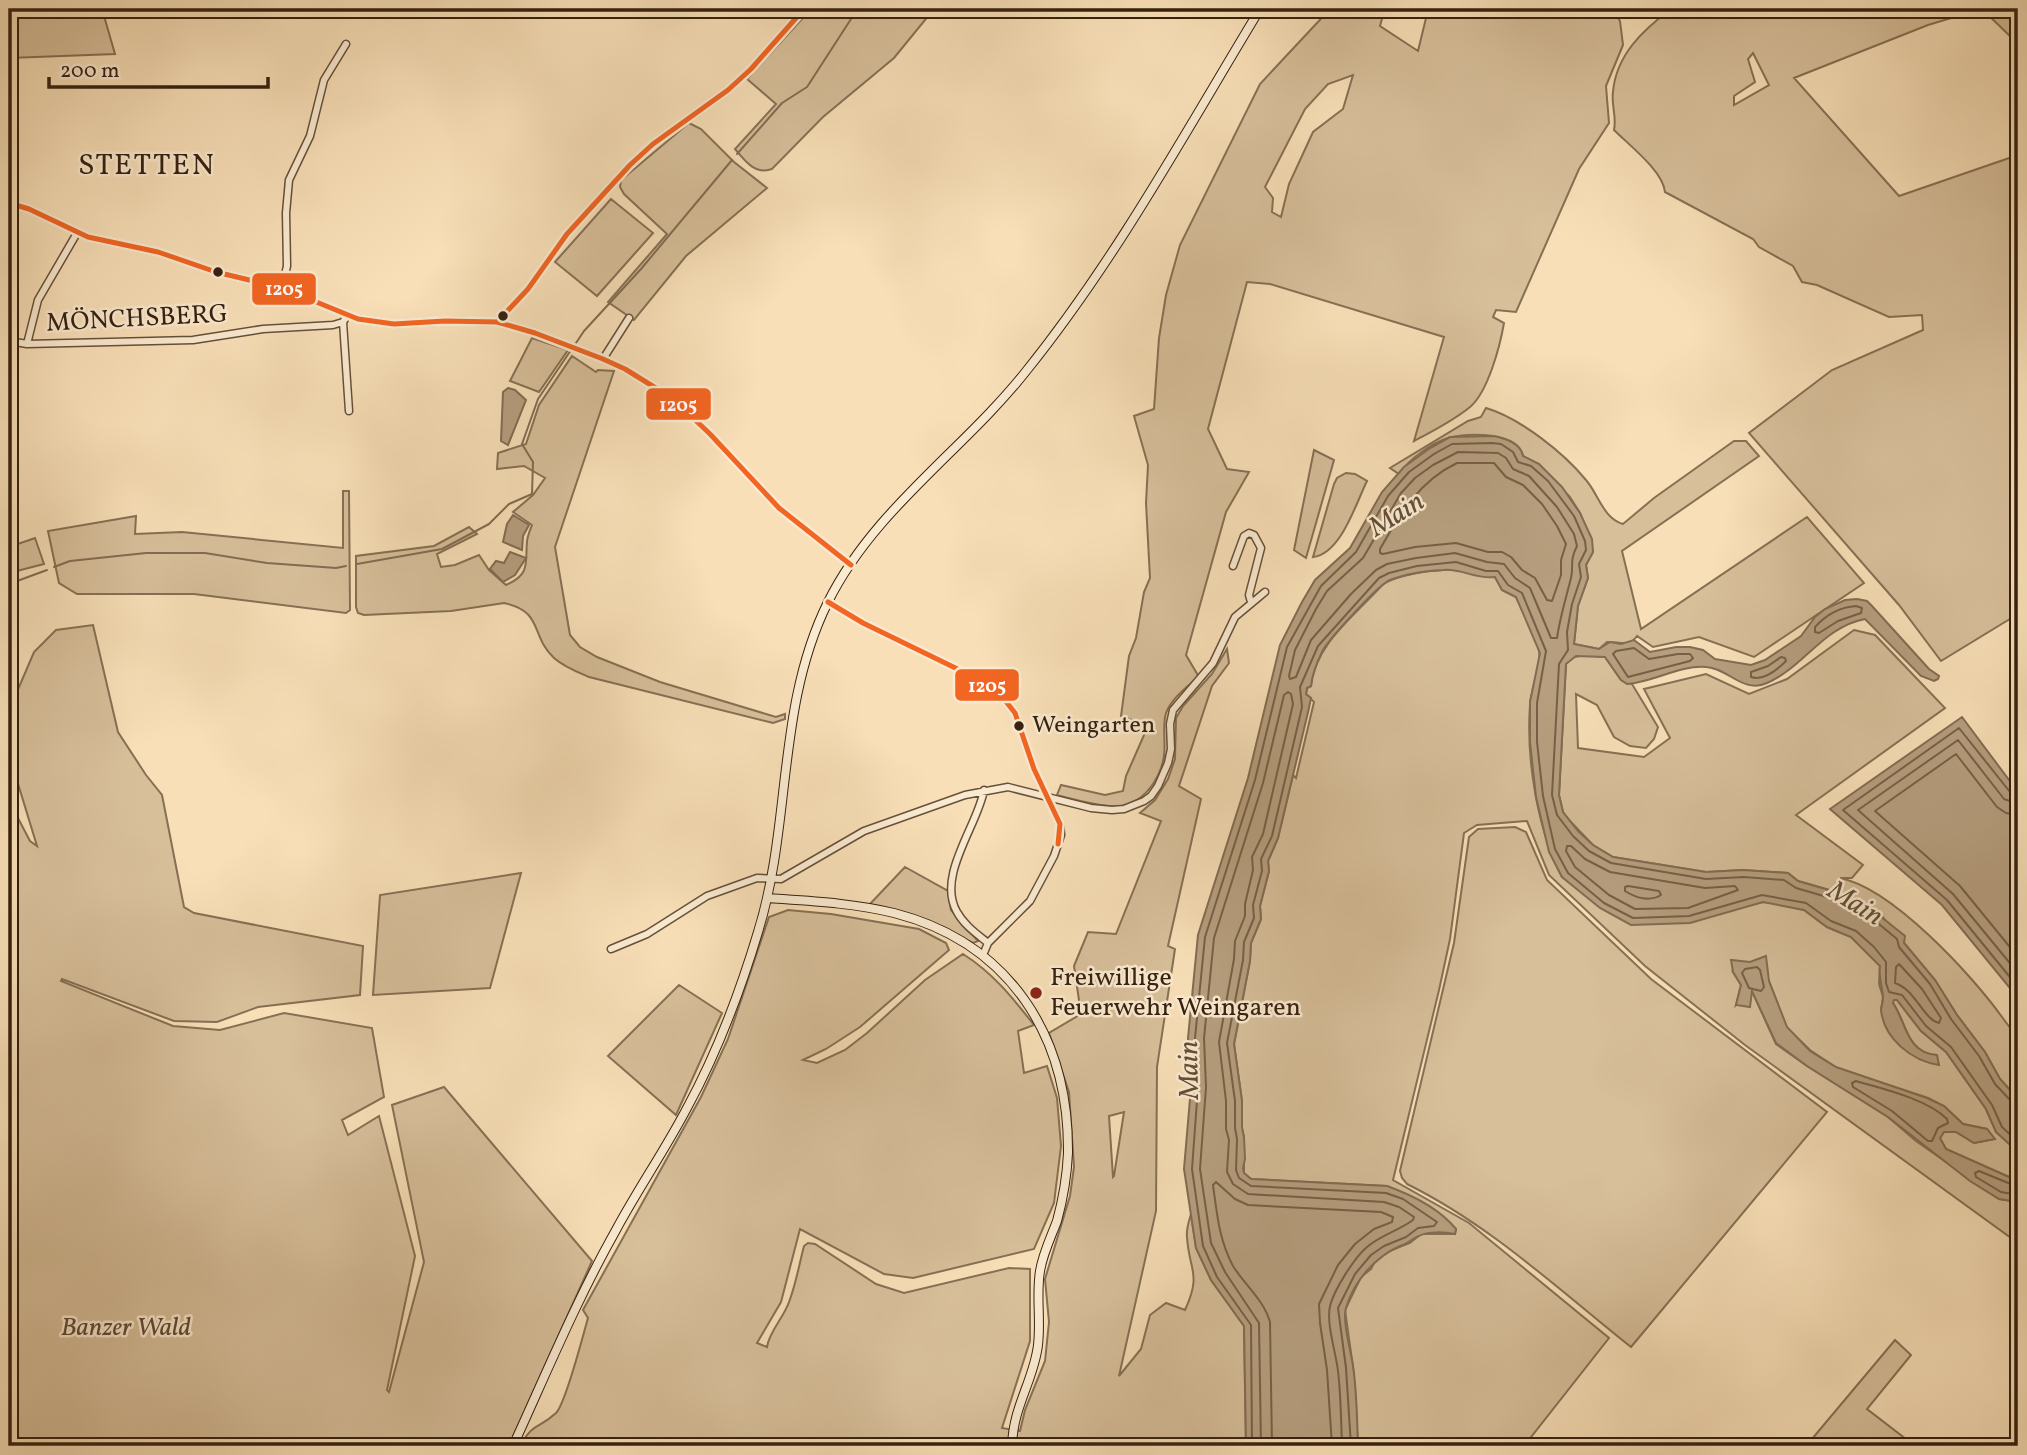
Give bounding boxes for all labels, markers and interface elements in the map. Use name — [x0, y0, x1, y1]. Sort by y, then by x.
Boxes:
scale bar — [49, 46, 268, 90]
text: 200 m — [60, 57, 120, 86]
district label: STETTEN — [78, 145, 216, 187]
unlabelled marker — [211, 265, 225, 279]
line badge: 1205 — [251, 272, 317, 306]
text: 1205 — [265, 277, 303, 303]
street label: MÖNCHSBERG — [45, 296, 229, 342]
unlabelled marker — [496, 309, 510, 323]
line badge: 1205 — [645, 387, 712, 421]
text: 1205 — [659, 393, 697, 419]
water label: Main — [1361, 483, 1432, 548]
line badge: 1205 — [954, 668, 1020, 702]
text: 1205 — [968, 674, 1006, 700]
place label: Weingarten — [1032, 709, 1155, 743]
marker: Weingarten — [1012, 719, 1026, 733]
water label: Main — [1819, 871, 1890, 936]
place label: Freiwillige Feuerwehr Weingaren — [1050, 960, 1301, 1026]
marker: Freiwillige Feuerwehr Weingaren — [1028, 985, 1044, 1001]
water label: Main — [1170, 1040, 1210, 1101]
park label: Banzer Wald — [61, 1310, 192, 1346]

